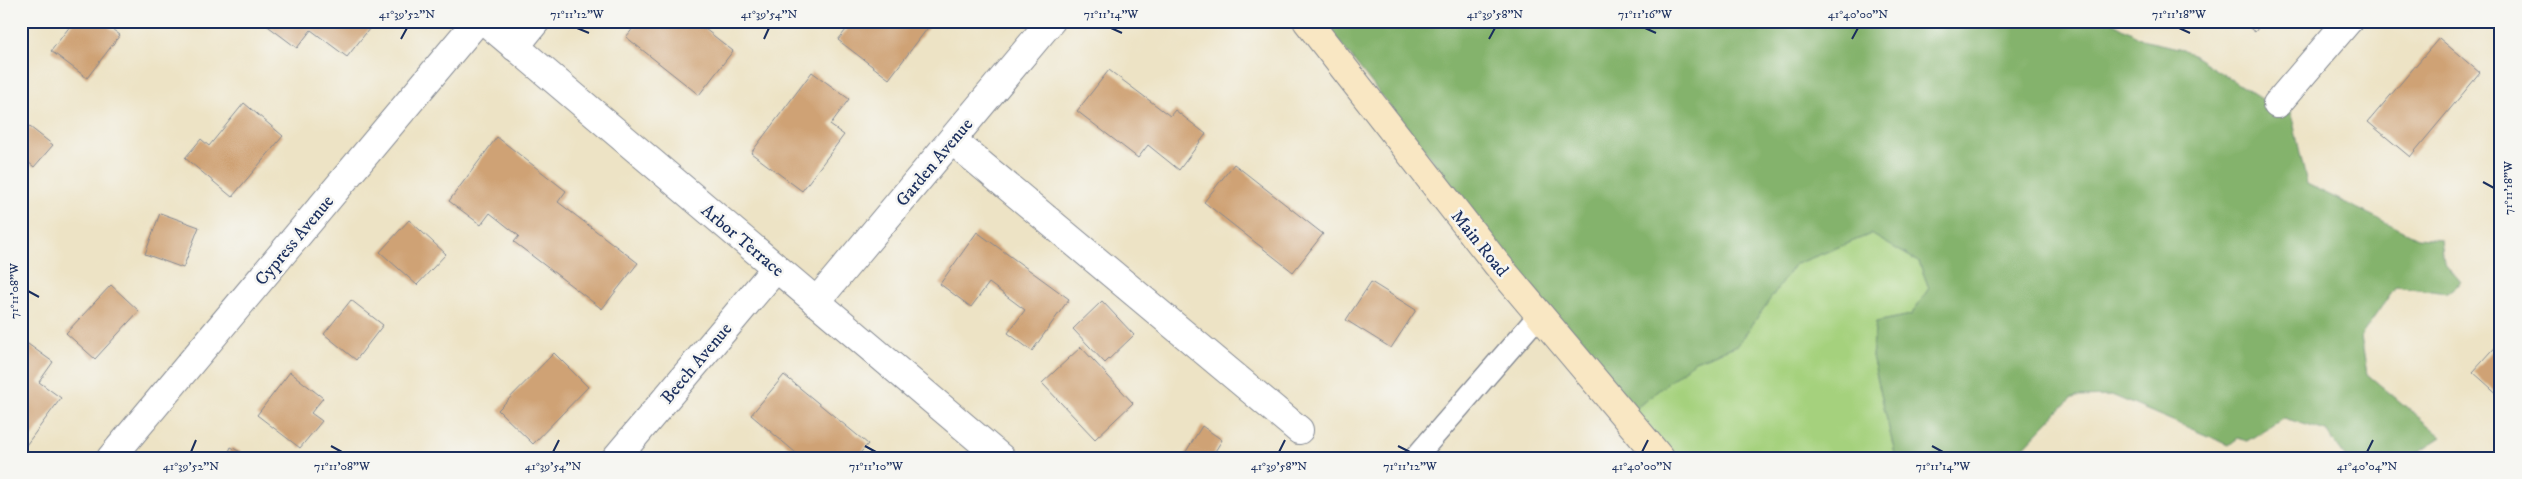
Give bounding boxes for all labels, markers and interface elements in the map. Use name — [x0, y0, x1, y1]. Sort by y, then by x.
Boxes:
text: 41°39'52"N — [379, 7, 435, 22]
text: 71°11'12"W — [550, 7, 605, 22]
text: 41°39'54"N — [741, 7, 798, 22]
text: 71°11'14"W — [1084, 7, 1139, 22]
text: 41°39'58"N — [1467, 7, 1523, 22]
text: 71°11'16"W — [1618, 7, 1673, 22]
text: 41°40'00"N — [1828, 7, 1888, 22]
text: 71°11'18"W — [2152, 7, 2207, 22]
street label: Garden Avenue — [891, 114, 978, 211]
text: 71°11'18"W — [2501, 160, 2516, 215]
street label: Cypress Avenue — [251, 191, 339, 290]
street label: Arbor Terrace — [696, 200, 788, 282]
street label: Main Road — [1446, 206, 1513, 281]
text: 71°11'08"W — [7, 262, 22, 319]
street label: Beech Avenue — [656, 319, 737, 409]
text: 41°39'52"N — [163, 459, 219, 474]
text: 71°11'08"W — [314, 459, 371, 474]
text: 41°39'54"N — [525, 459, 582, 474]
text: 71°11'10"W — [849, 459, 904, 474]
text: 41°39'58"N — [1251, 459, 1307, 474]
text: 71°11'12"W — [1383, 459, 1438, 474]
text: 41°40'00"N — [1612, 459, 1672, 474]
text: 71°11'14"W — [1916, 459, 1971, 474]
text: 41°40'04"N — [2337, 459, 2398, 474]

